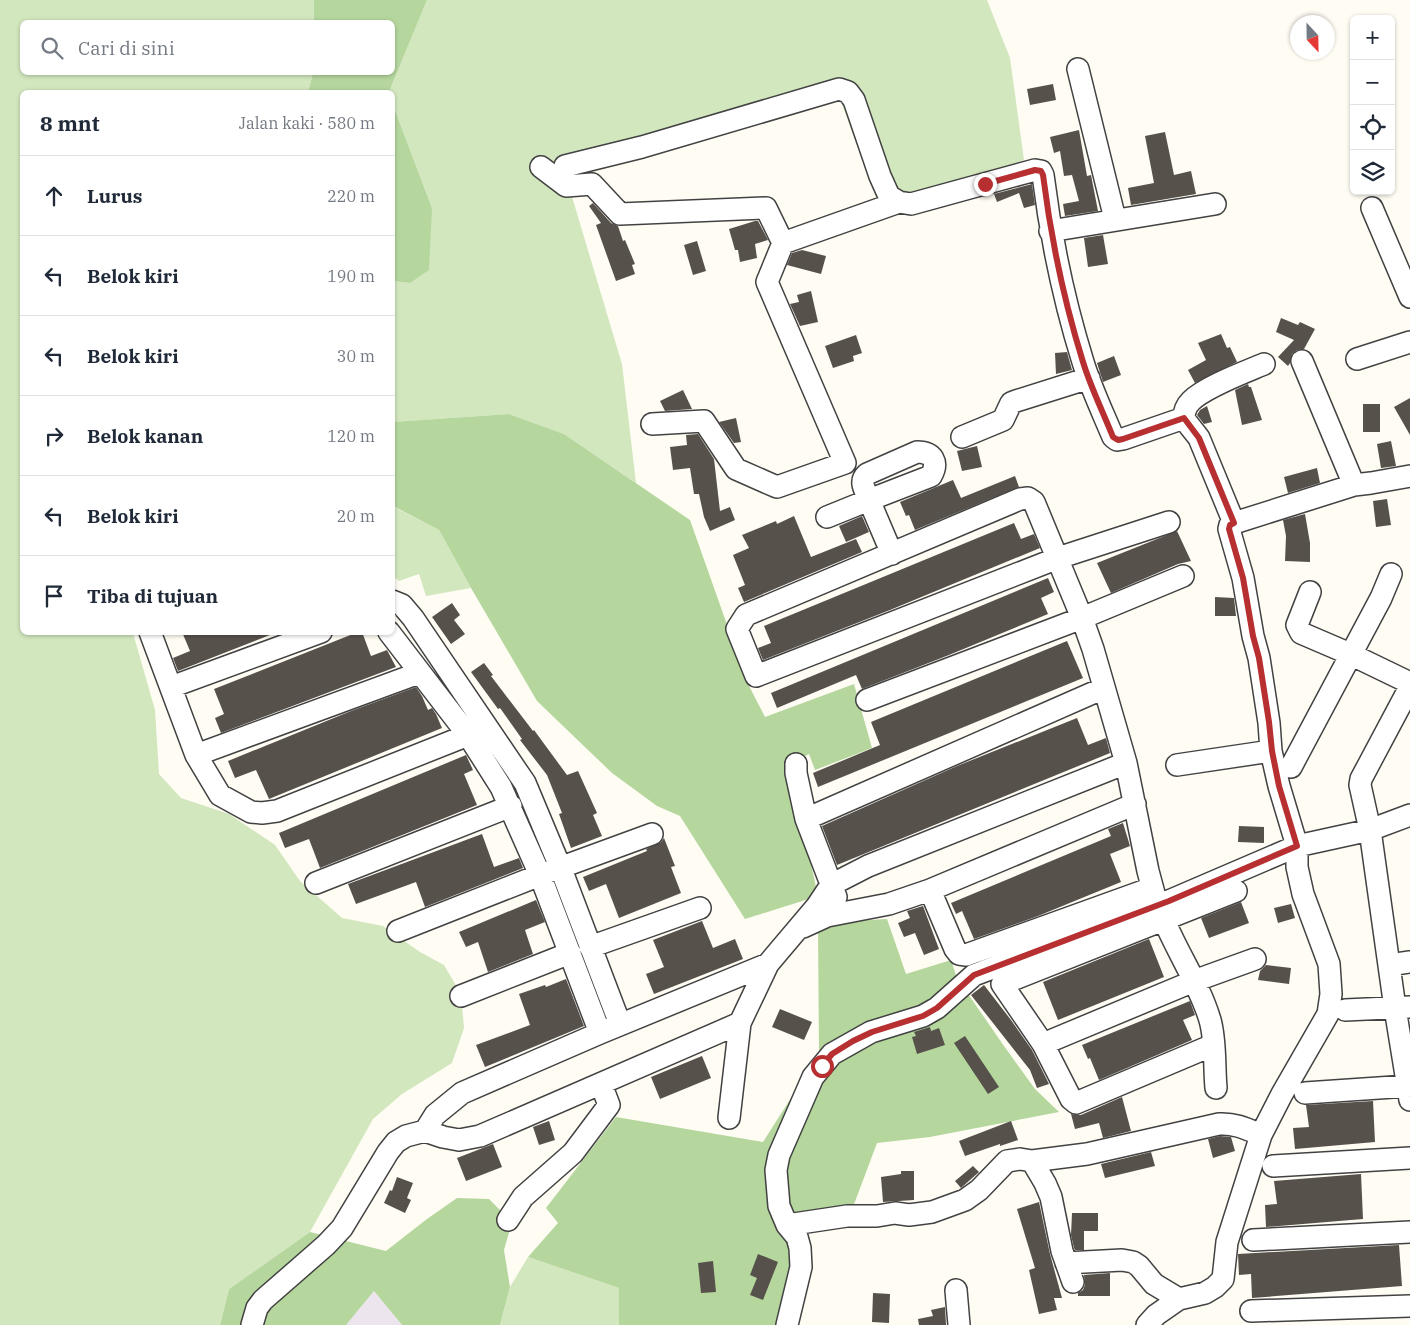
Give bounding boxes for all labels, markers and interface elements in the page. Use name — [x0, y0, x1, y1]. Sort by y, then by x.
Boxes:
north arrow — [1290, 15, 1335, 60]
map controls — [1350, 15, 1395, 195]
button: + — [1350, 15, 1395, 60]
search box — [20, 20, 395, 75]
icon: search — [38, 34, 66, 62]
text: Cari di sini — [78, 36, 175, 60]
button: − — [1350, 60, 1395, 105]
button: locate — [1350, 105, 1395, 150]
text: 8 mnt — [40, 109, 100, 137]
text: Jalan kaki · 580 m — [239, 113, 375, 133]
button: layers — [1350, 150, 1395, 195]
route end — [974, 173, 997, 196]
icon: ahead — [40, 182, 68, 210]
text: Lurus — [87, 184, 142, 208]
text: 220 m — [327, 186, 375, 206]
icon: left — [40, 262, 68, 290]
text: Belok kiri — [87, 264, 179, 288]
text: 190 m — [327, 266, 375, 286]
icon: left — [40, 342, 68, 370]
text: Belok kiri — [87, 344, 179, 368]
text: 30 m — [337, 346, 375, 366]
icon: right — [40, 422, 68, 450]
text: Belok kanan — [87, 424, 203, 448]
text: 120 m — [327, 426, 375, 446]
icon: left — [40, 502, 68, 530]
text: Belok kiri — [87, 504, 179, 528]
text: 20 m — [337, 506, 375, 526]
icon: arrive — [40, 582, 68, 610]
text: Tiba di tujuan — [87, 584, 218, 608]
route start — [811, 1055, 834, 1078]

